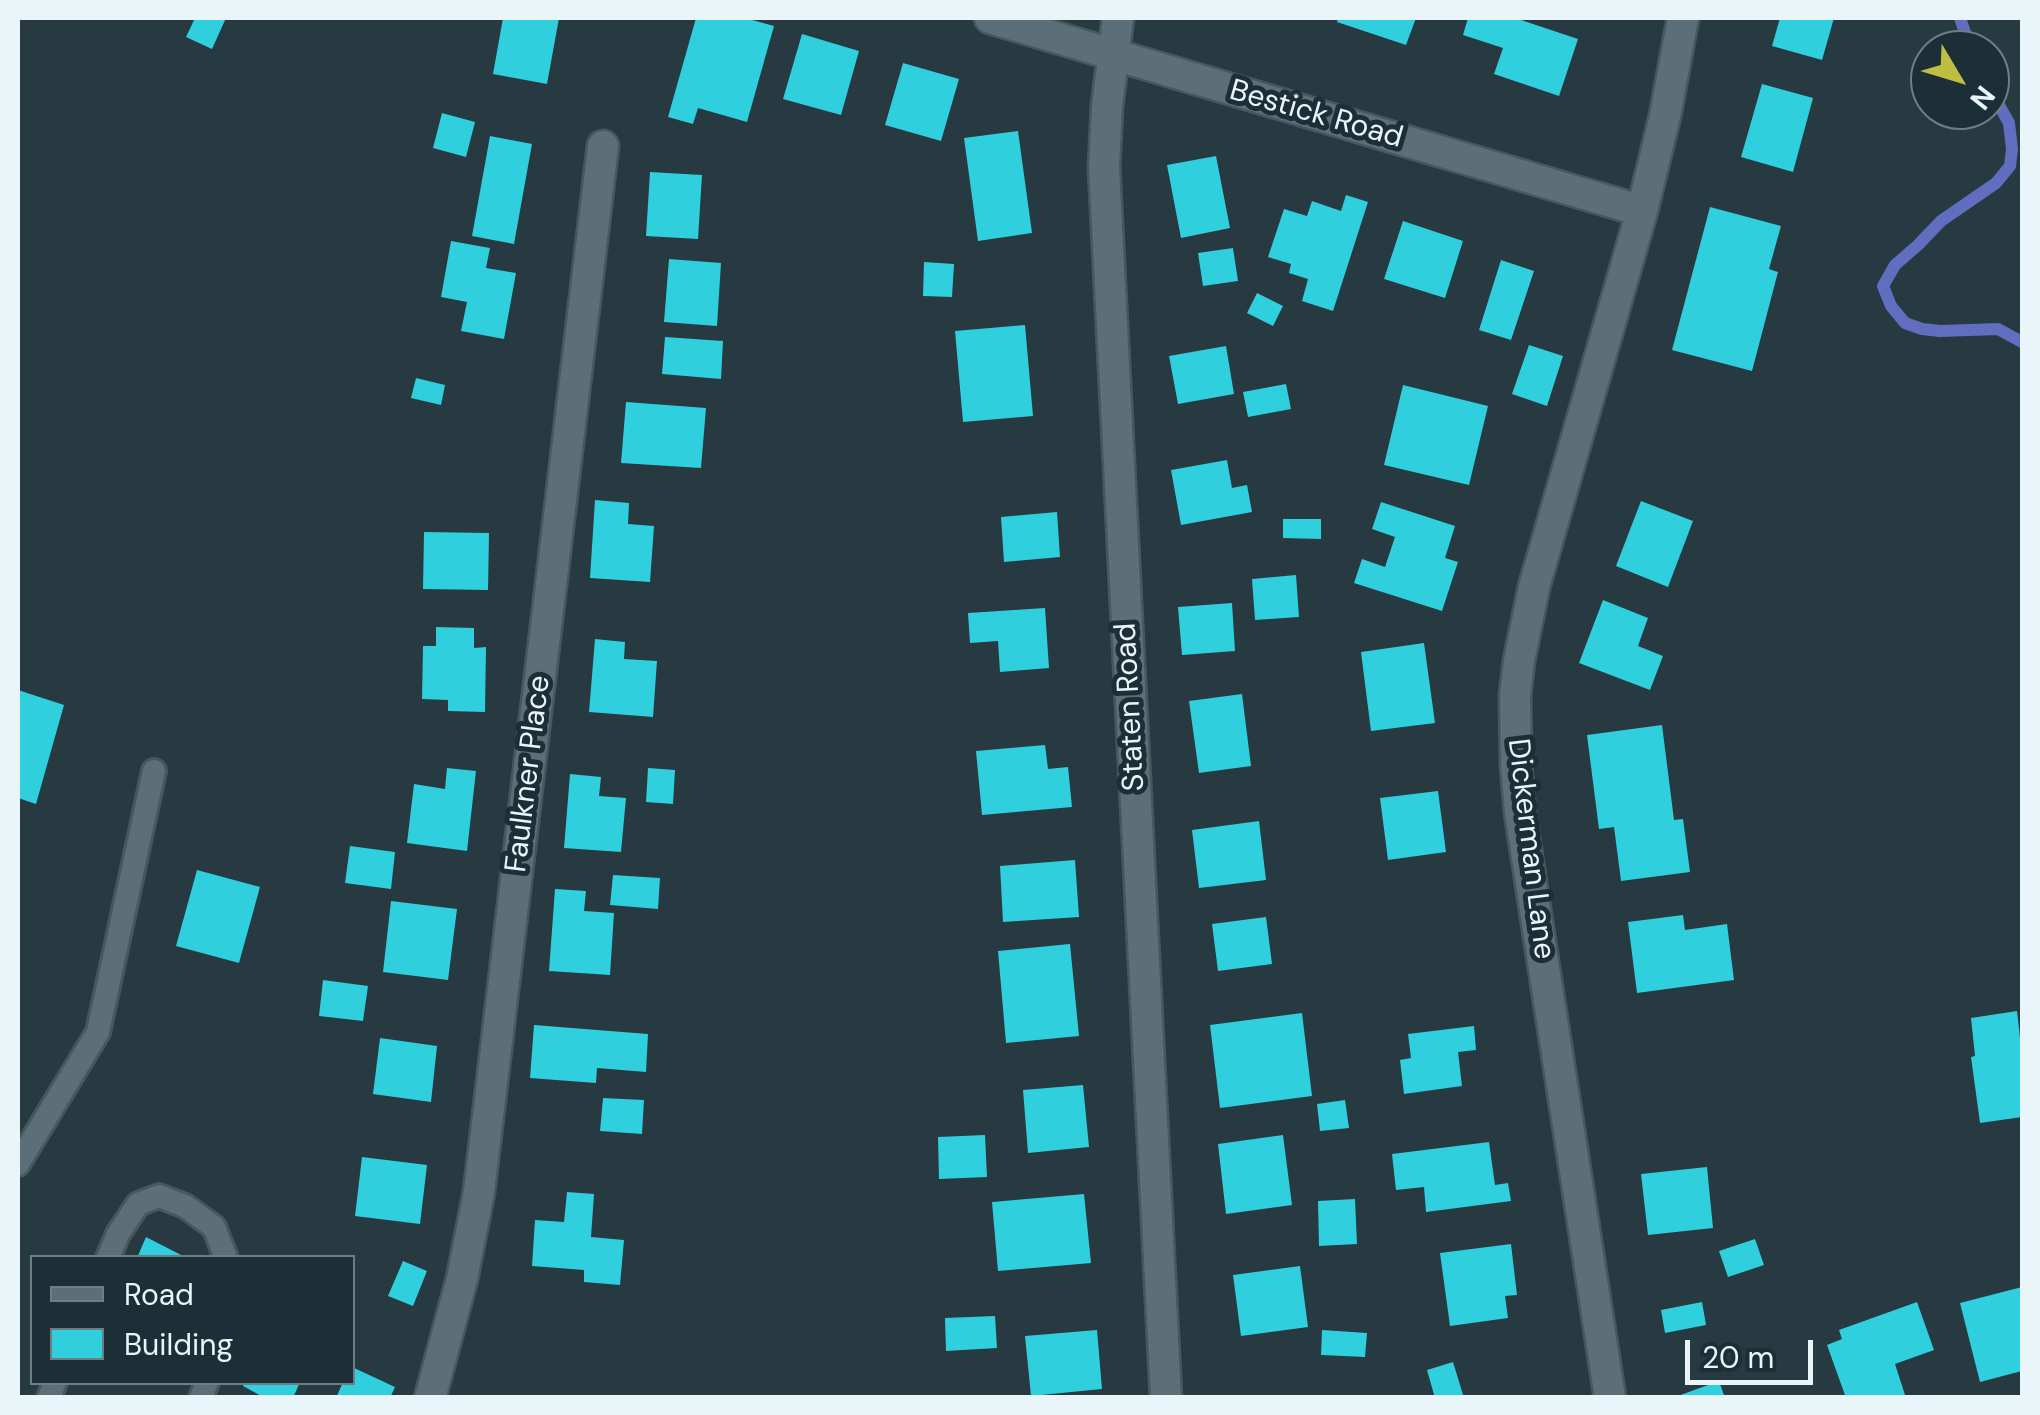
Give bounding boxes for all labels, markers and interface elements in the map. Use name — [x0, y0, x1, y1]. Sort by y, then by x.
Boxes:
north arrow — [1910, 30, 2010, 130]
street label: Bestick Road — [1225, 73, 1407, 157]
text: N — [1962, 78, 2003, 117]
street label: Staten Road — [1109, 622, 1153, 792]
street label: Faulkner Place — [499, 673, 559, 875]
street label: Dickerman Lane — [1499, 737, 1561, 961]
legend — [30, 1255, 355, 1385]
text: Road — [124, 1275, 194, 1314]
scale bar — [1690, 1320, 1818, 1382]
text: Building — [124, 1325, 233, 1364]
text: 20 m — [1702, 1338, 1774, 1377]

